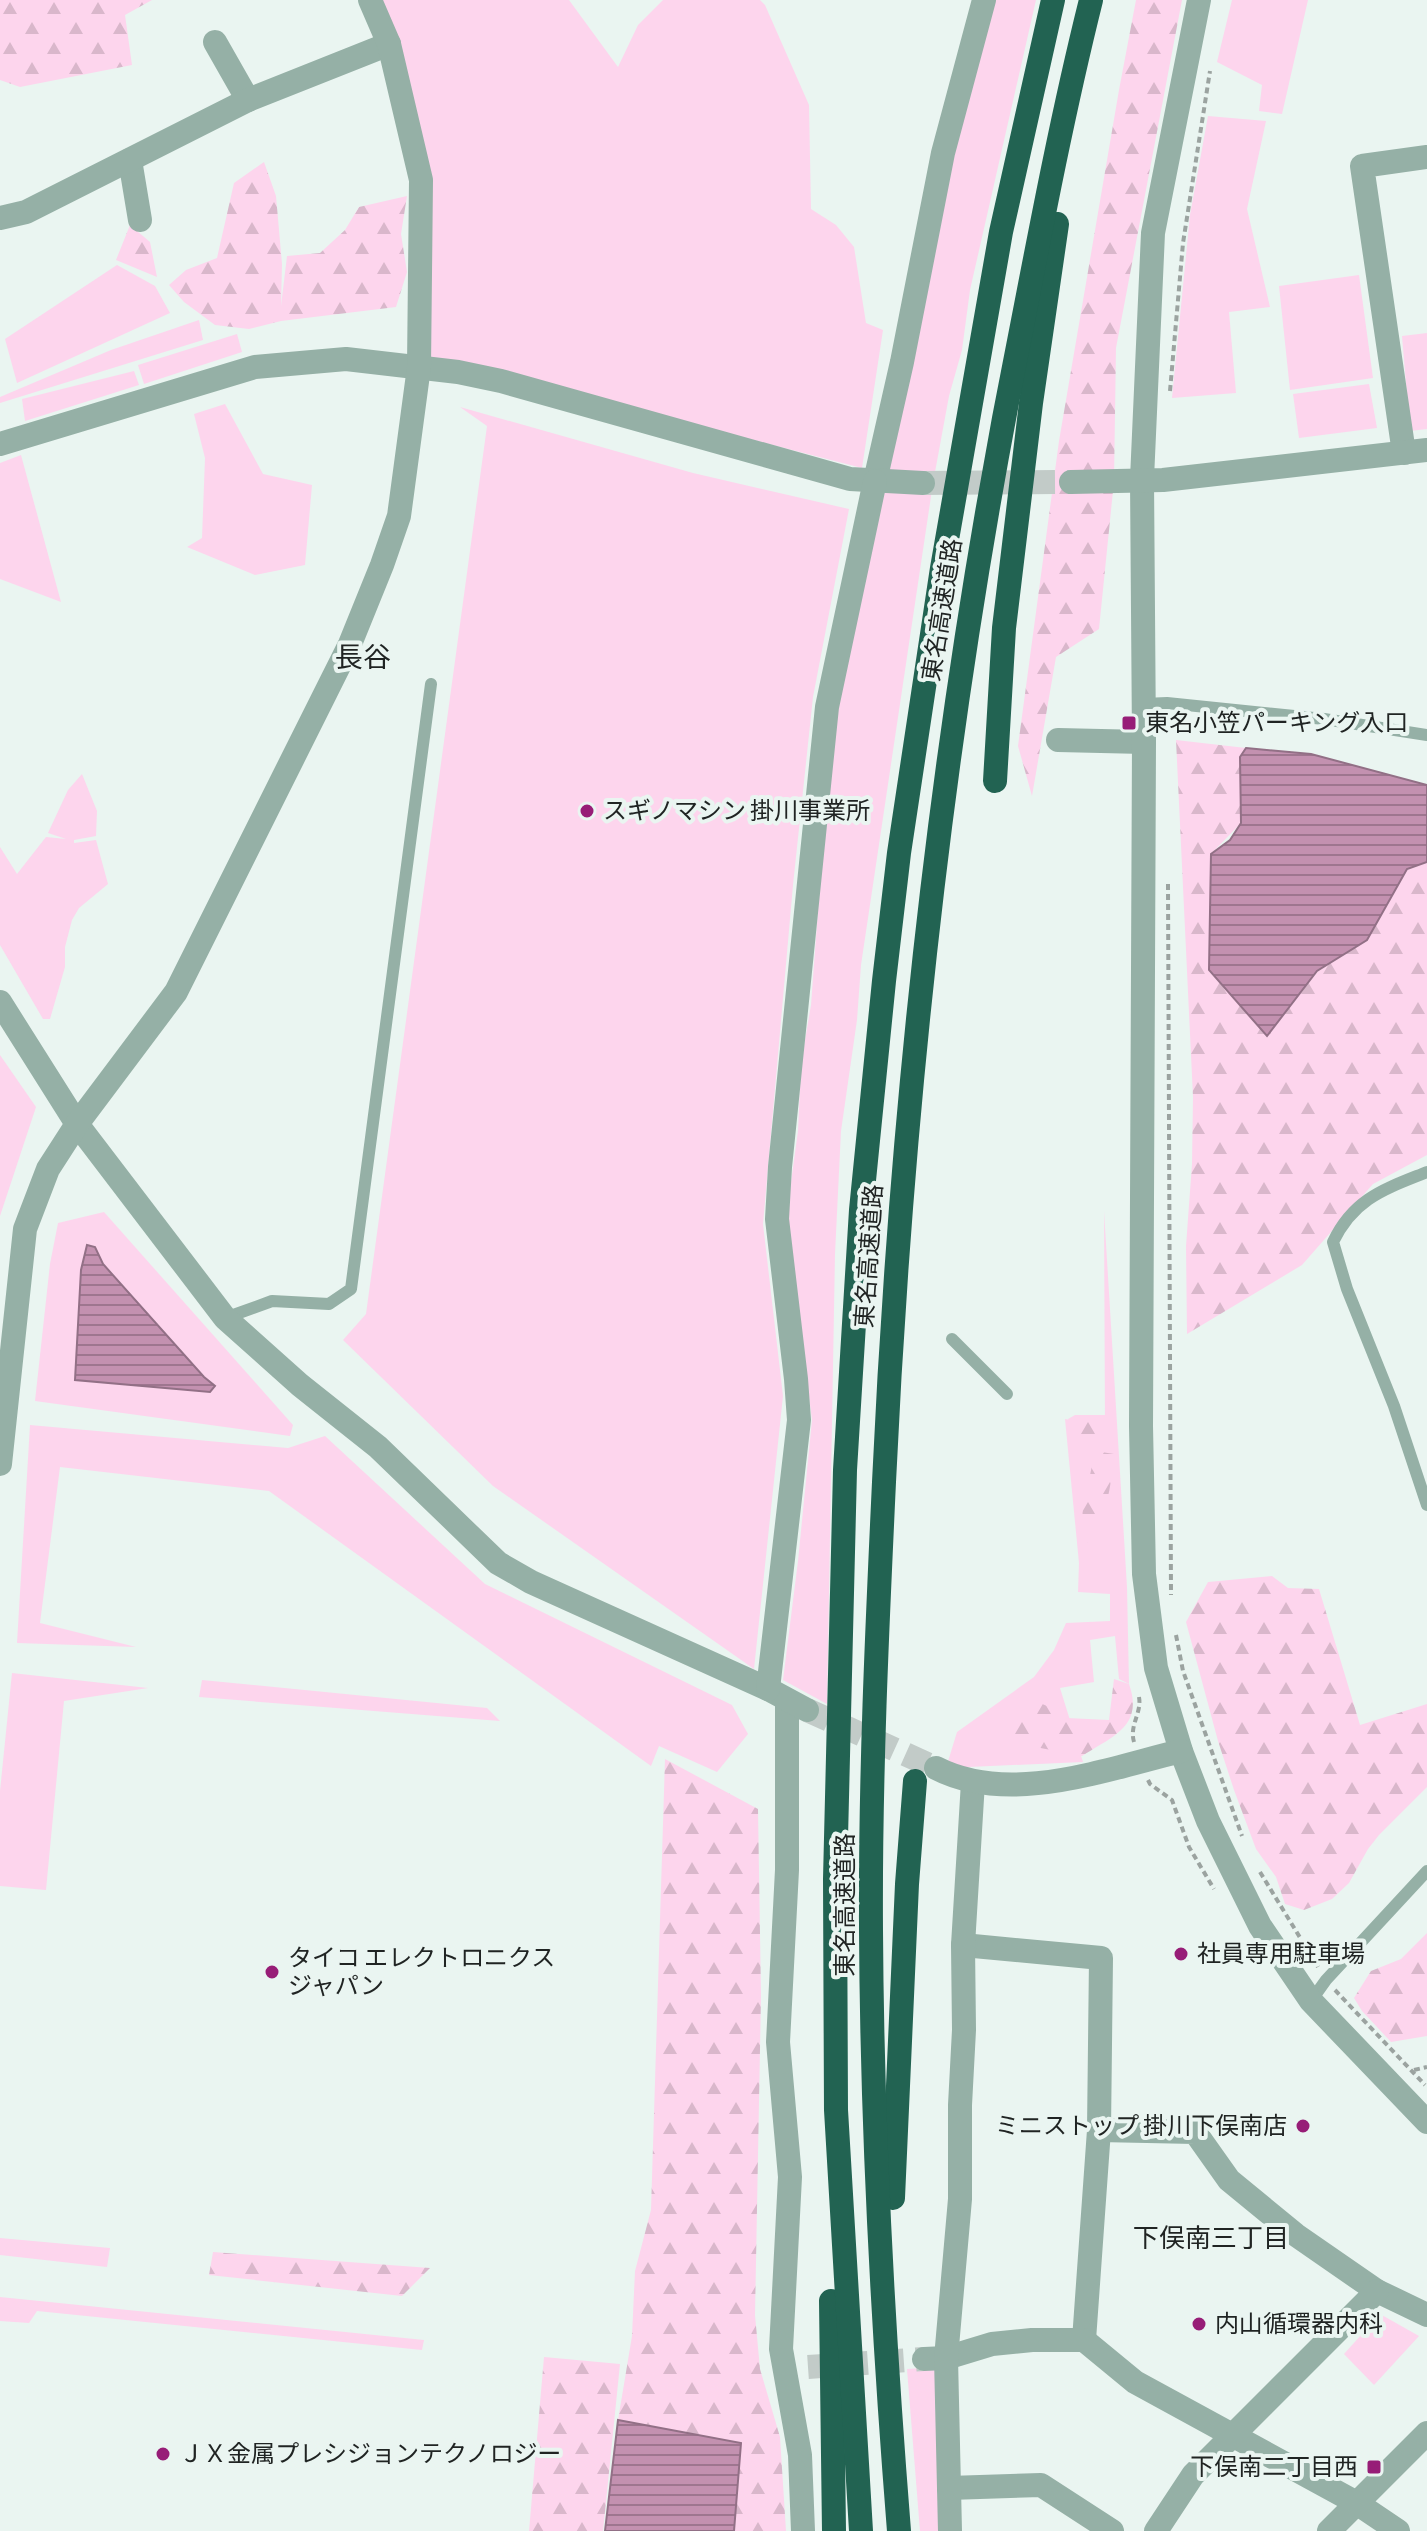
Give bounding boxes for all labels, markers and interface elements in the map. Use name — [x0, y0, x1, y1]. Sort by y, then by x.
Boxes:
street label: 東名高速道路 — [918, 537, 966, 683]
district label: 長谷 — [335, 644, 391, 673]
place label: 東名小笠パーキング入口 — [1145, 710, 1408, 736]
marker: 東名小笠パーキング入口 — [1120, 714, 1138, 732]
place label: スギノマシン 掛川事業所 — [603, 798, 870, 824]
marker: スギノマシン 掛川事業所 — [578, 802, 596, 820]
street label: 東名高速道路 — [851, 1183, 887, 1329]
street label: 東名高速道路 — [832, 1833, 858, 1977]
place label: 社員専用駐車場 — [1197, 1941, 1365, 1967]
marker: 社員専用駐車場 — [1172, 1945, 1190, 1963]
place label: タイコ エレクトロニクス ジャパン — [288, 1946, 555, 1999]
marker: タイコ エレクトロニクス ジャパン — [263, 1963, 281, 1981]
place label: ミニストップ 掛川下俣南店 — [995, 2113, 1287, 2139]
marker: ミニストップ 掛川下俣南店 — [1294, 2117, 1312, 2135]
district label: 下俣南三丁目 — [1133, 2225, 1289, 2252]
place label: 内山循環器内科 — [1215, 2311, 1383, 2337]
marker: 内山循環器内科 — [1190, 2315, 1208, 2333]
place label: ＪＸ金属プレシジョンテクノロジー — [179, 2441, 562, 2467]
marker: ＪＸ金属プレシジョンテクノロジー — [154, 2445, 172, 2463]
place label: 下俣南二丁目西 — [1190, 2454, 1358, 2480]
marker: 下俣南二丁目西 — [1365, 2458, 1383, 2476]

